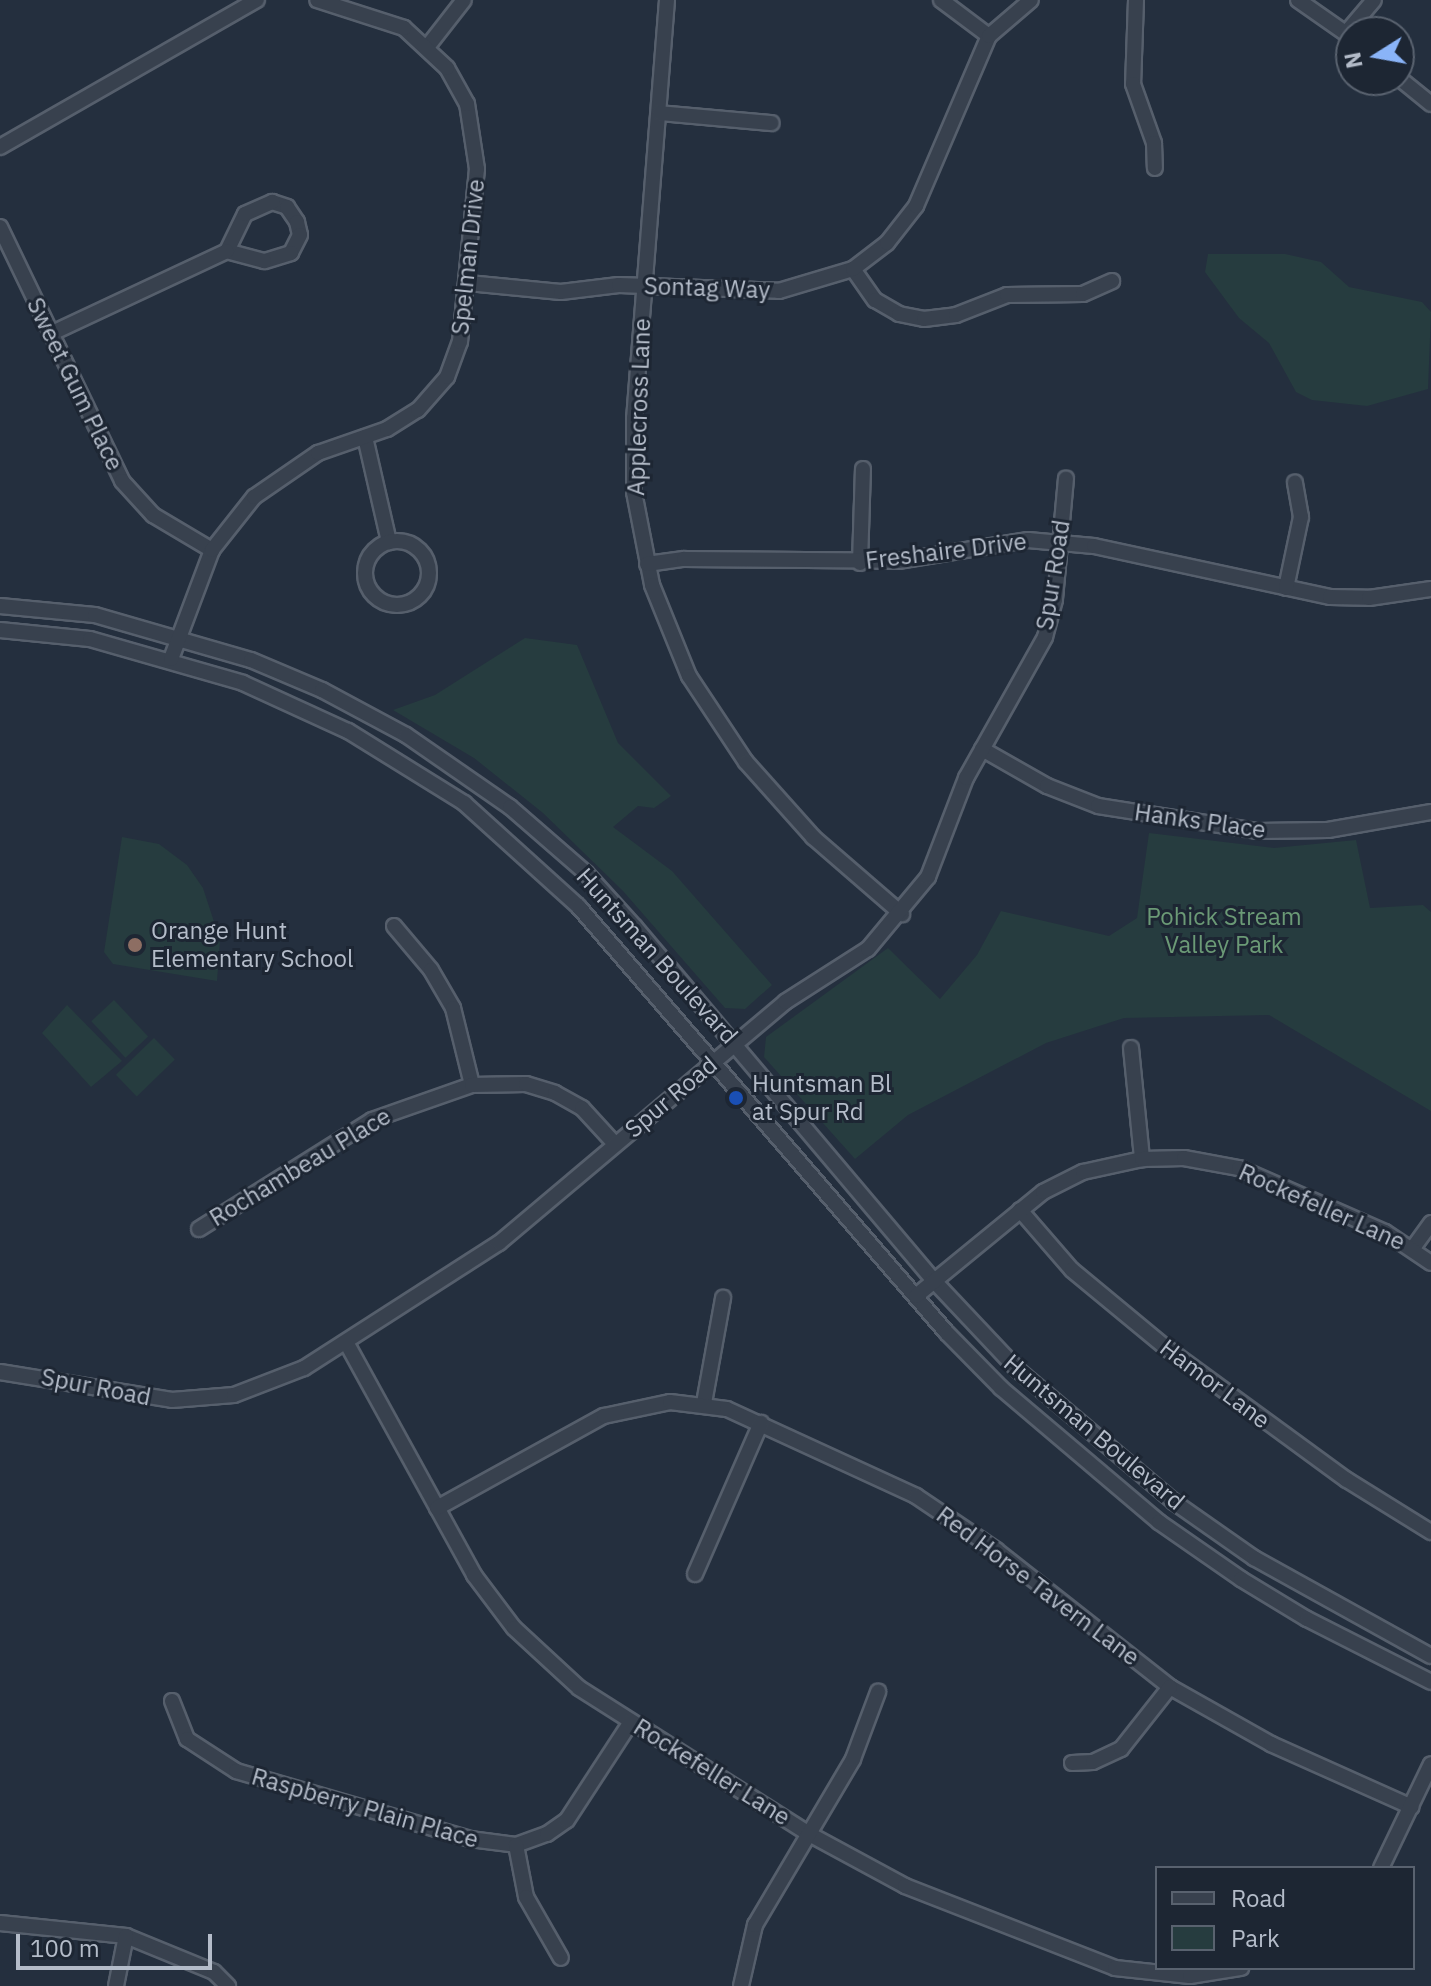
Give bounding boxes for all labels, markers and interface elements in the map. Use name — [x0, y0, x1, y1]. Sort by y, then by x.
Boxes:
north arrow — [1335, 16, 1415, 96]
text: N — [1337, 50, 1369, 71]
street label: Spelman Drive — [446, 178, 490, 336]
street label: Sontag Way — [643, 271, 771, 305]
street label: Sweet Gum Place — [21, 293, 129, 475]
street label: Applecross Lane — [622, 318, 656, 496]
street label: Spur Road — [1030, 518, 1076, 632]
street label: Freshaire Drive — [864, 527, 1028, 575]
street label: Hanks Place — [1133, 798, 1267, 844]
street label: Huntsman Boulevard — [570, 862, 744, 1050]
park label: Pohick Stream Valley Park — [1146, 903, 1302, 959]
place label: Orange Hunt Elementary School — [151, 917, 353, 973]
marker: Orange Hunt Elementary School — [126, 936, 144, 954]
street label: Spur Road — [619, 1050, 723, 1144]
place label: Huntsman Bl at Spur Rd — [752, 1070, 892, 1126]
marker: Huntsman Bl at Spur Rd — [727, 1089, 745, 1107]
street label: Rochambeau Place — [204, 1102, 396, 1232]
street label: Rockefeller Lane — [1234, 1157, 1410, 1257]
street label: Hamor Lane — [1154, 1333, 1276, 1435]
street label: Huntsman Boulevard — [998, 1348, 1190, 1516]
street label: Spur Road — [39, 1362, 153, 1412]
street label: Red Horse Tavern Lane — [931, 1500, 1145, 1672]
street label: Rockefeller Lane — [628, 1712, 796, 1832]
street label: Raspberry Plain Place — [248, 1762, 482, 1854]
legend — [1155, 1866, 1415, 1970]
text: Road — [1231, 1882, 1286, 1914]
scale bar — [20, 1918, 216, 1968]
text: Park — [1231, 1922, 1280, 1954]
text: 100 m — [30, 1932, 100, 1964]

